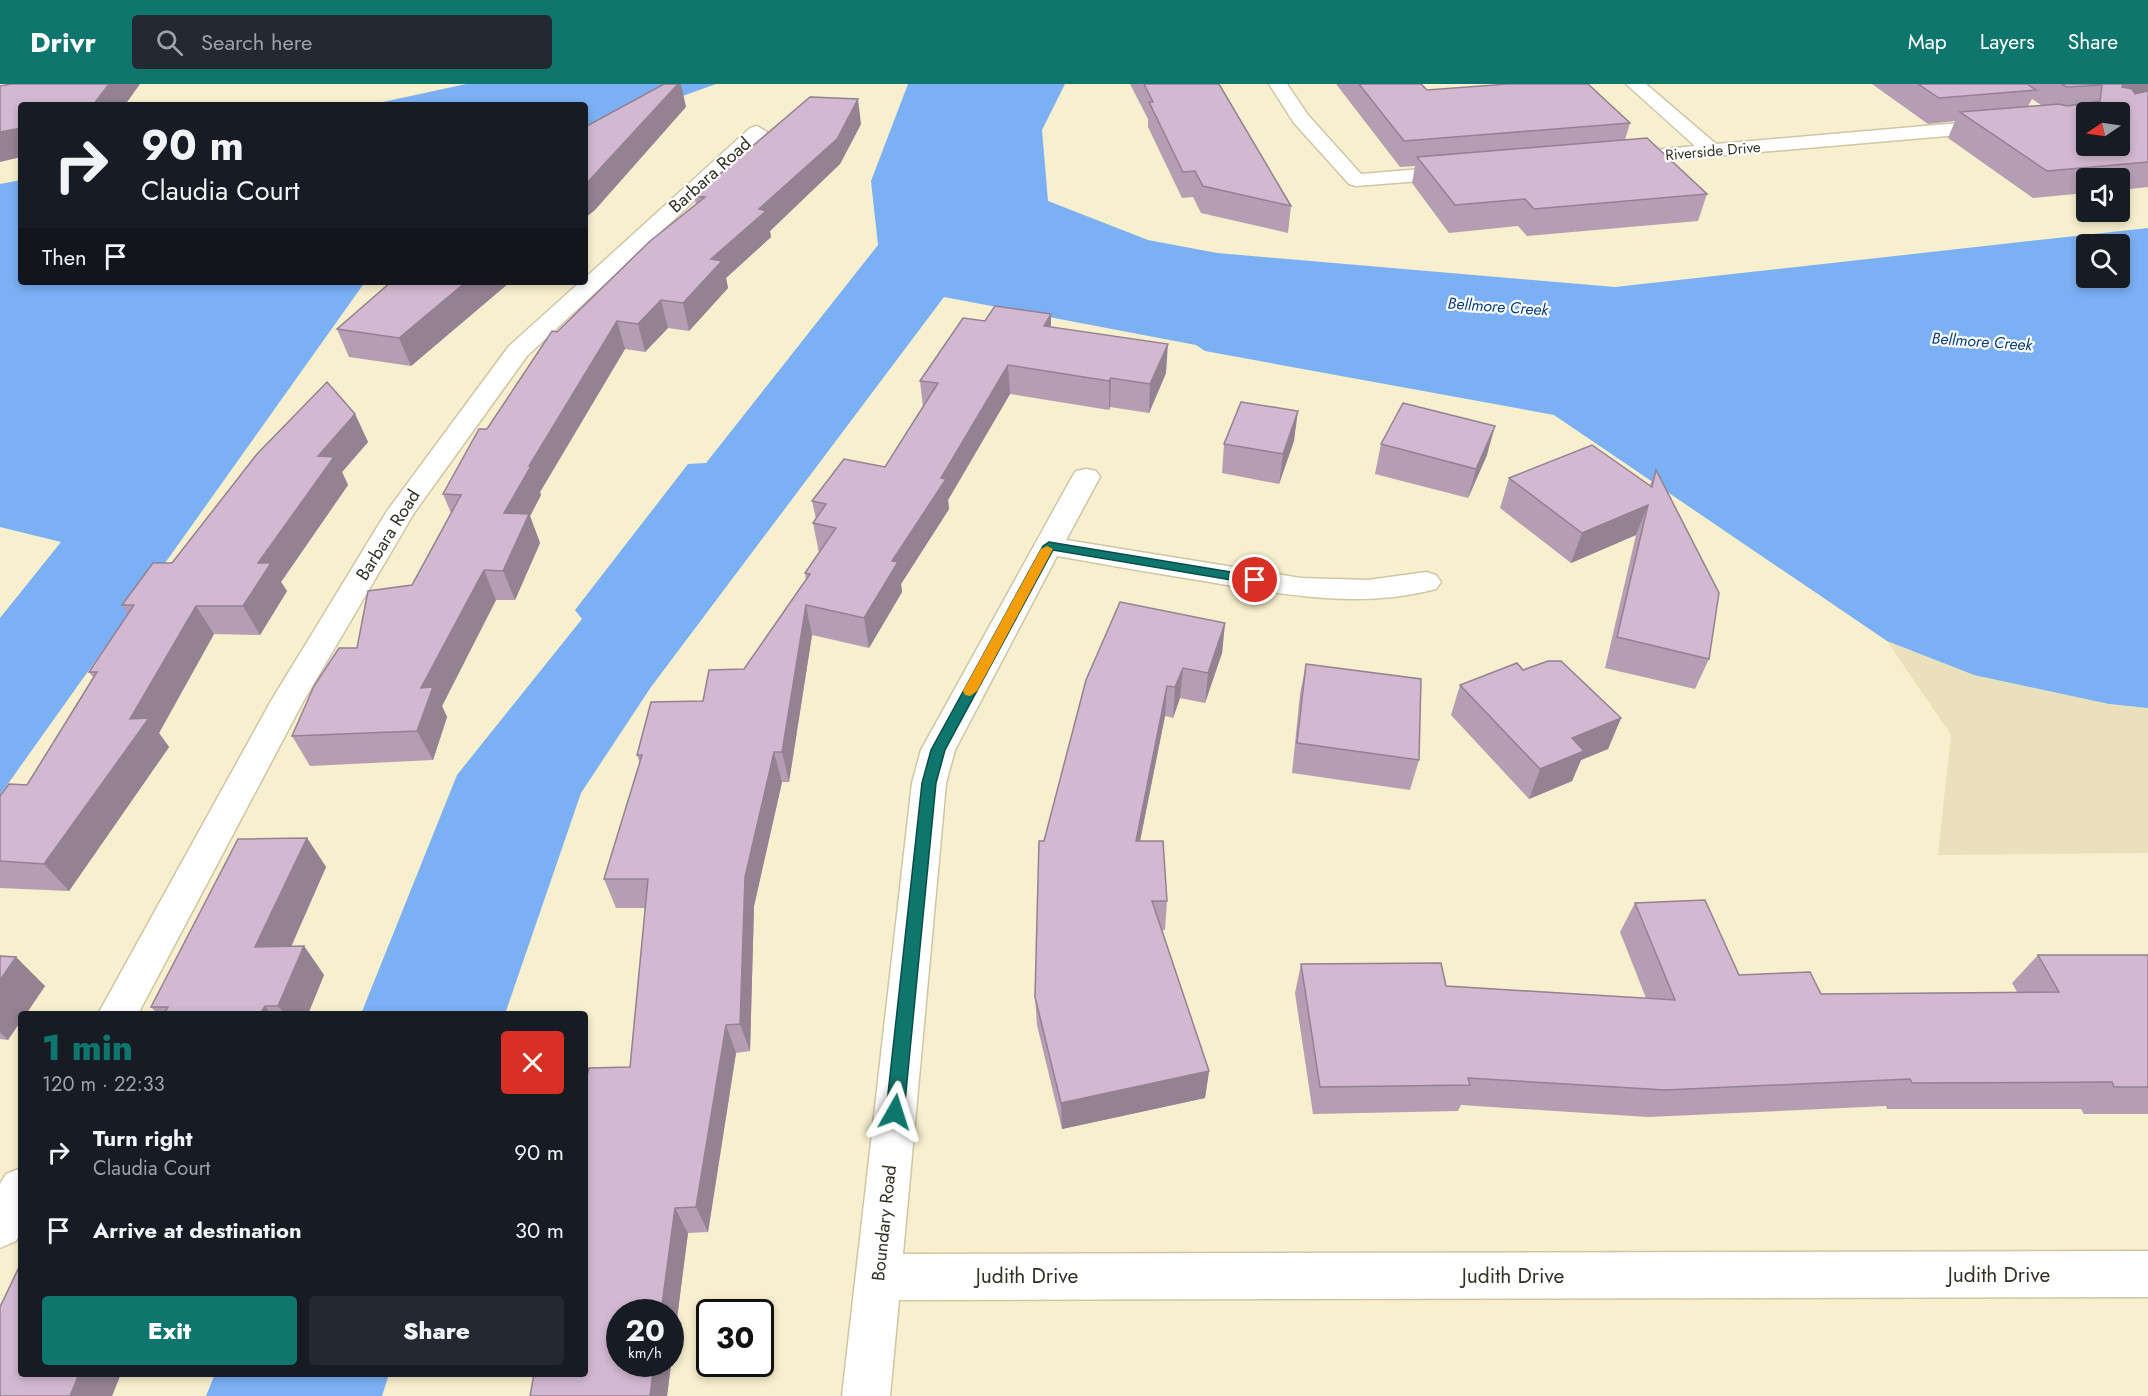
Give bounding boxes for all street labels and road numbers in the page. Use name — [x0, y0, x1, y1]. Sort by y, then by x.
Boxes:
street label: Barbara Road — [663, 131, 757, 219]
street label: Riverside Drive — [1664, 136, 1762, 166]
street label: Barbara Road — [350, 484, 426, 586]
street label: Boundary Road — [865, 1164, 903, 1282]
street label: Judith Drive — [1945, 1260, 2050, 1290]
street label: Judith Drive — [973, 1261, 1078, 1291]
street label: Judith Drive — [1459, 1261, 1564, 1291]

